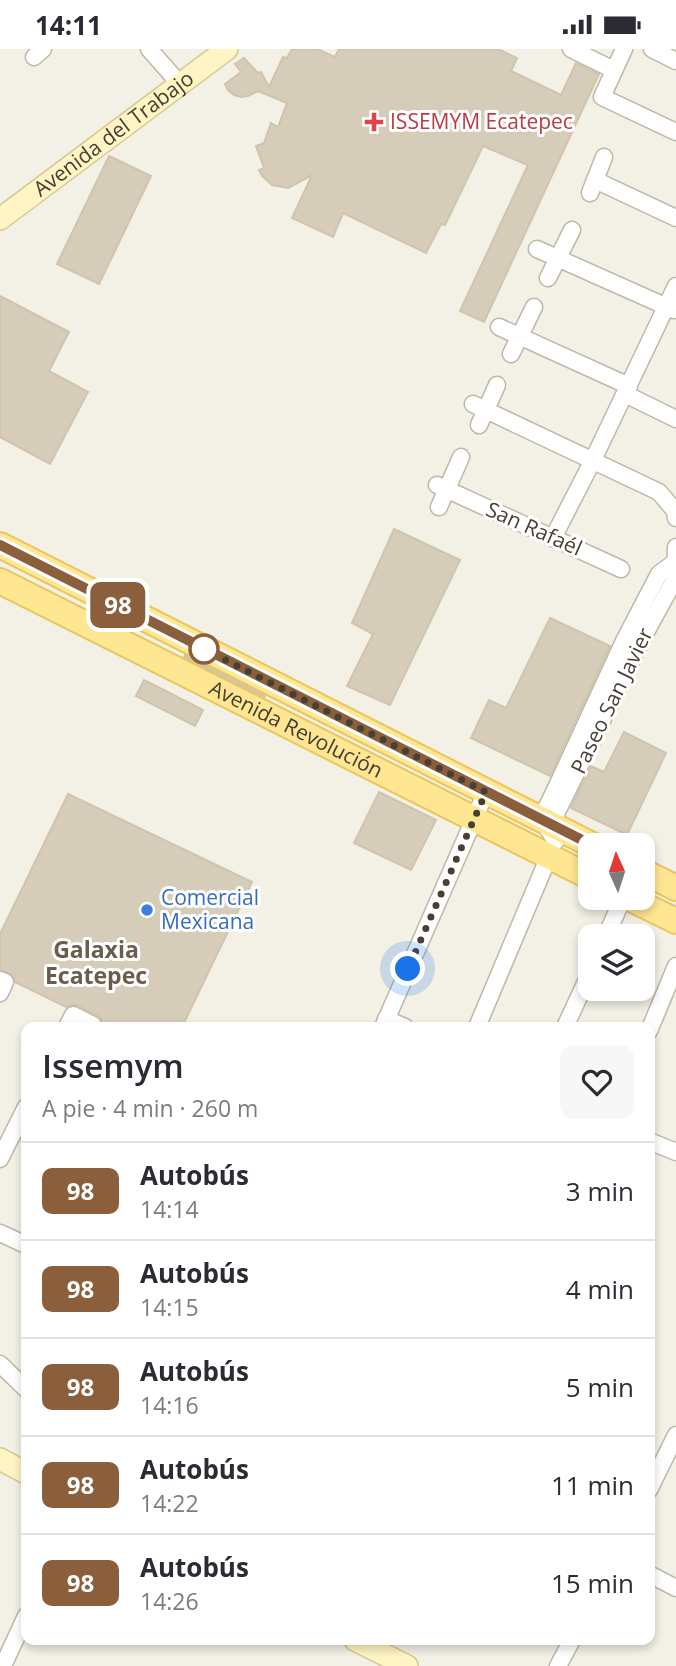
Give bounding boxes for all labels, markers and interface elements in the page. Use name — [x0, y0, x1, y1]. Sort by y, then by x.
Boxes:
text: 14:11 — [35, 7, 102, 43]
street label: Avenida del Trabajo — [27, 64, 199, 202]
place label: ISSEMYM Ecatepec — [390, 107, 573, 135]
marker: ISSEMYM Ecatepec — [364, 112, 384, 132]
street label: San Rafaél — [482, 495, 587, 562]
line badge: 98 — [86, 582, 150, 628]
text: 98 — [104, 588, 132, 621]
street label: Paseo San Javier — [564, 623, 659, 778]
unlabelled marker — [189, 634, 219, 664]
street label: Avenida Revolución — [205, 673, 388, 784]
north arrow — [578, 833, 654, 910]
map controls — [578, 833, 655, 1001]
place label: Comercial Mexicana — [161, 883, 259, 935]
marker: Comercial Mexicana — [139, 902, 155, 918]
button: layers — [578, 924, 655, 1001]
district label: Galaxia Ecatepec — [45, 933, 147, 991]
your location — [390, 951, 425, 986]
text: Issemym — [42, 1043, 184, 1088]
button: heart — [560, 1045, 634, 1119]
text: A pie · 4 min · 260 m — [42, 1092, 258, 1124]
text: Autobús — [140, 1157, 249, 1193]
text: 3 min — [566, 1173, 634, 1209]
text: 98 — [67, 1174, 94, 1207]
text: 14:14 — [140, 1193, 199, 1225]
text: Autobús — [140, 1255, 249, 1291]
text: 4 min — [566, 1271, 634, 1307]
text: 98 — [67, 1272, 94, 1305]
text: 14:15 — [140, 1291, 199, 1323]
text: Autobús — [140, 1353, 249, 1389]
text: 5 min — [566, 1369, 634, 1405]
text: 98 — [67, 1370, 94, 1403]
text: 14:16 — [140, 1389, 199, 1421]
text: Autobús — [140, 1451, 249, 1487]
text: 11 min — [551, 1467, 634, 1503]
text: 98 — [67, 1468, 94, 1501]
text: 14:22 — [140, 1487, 199, 1519]
text: Autobús — [140, 1549, 249, 1585]
text: 15 min — [551, 1565, 634, 1601]
text: 98 — [67, 1566, 94, 1599]
text: 14:26 — [140, 1585, 199, 1617]

